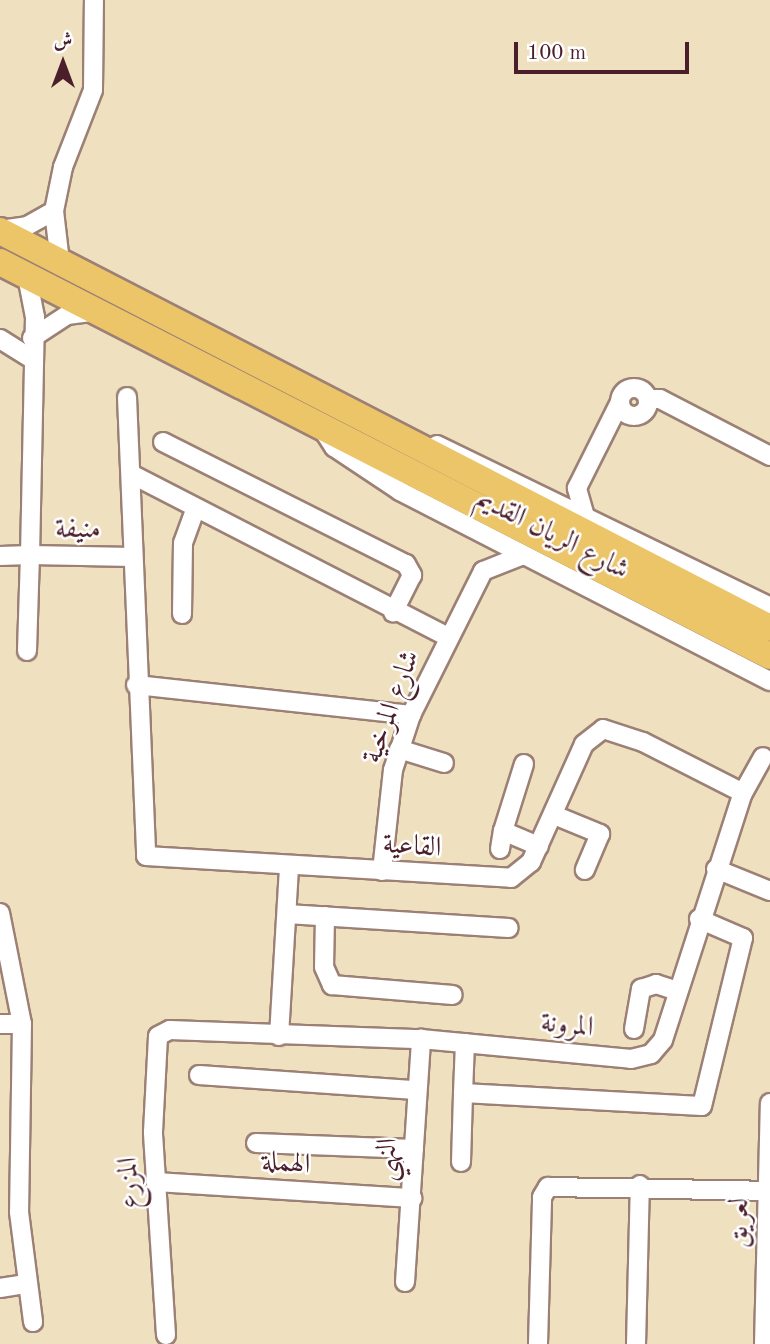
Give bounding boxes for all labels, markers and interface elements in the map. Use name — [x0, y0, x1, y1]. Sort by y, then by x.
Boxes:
north arrow — [28, 28, 98, 98]
scale bar — [518, 28, 693, 72]
text: ش — [54, 32, 72, 51]
text: 100 m — [527, 43, 586, 64]
street label: شارع الريان القديم — [470, 482, 634, 588]
street label: منيفة — [55, 513, 101, 547]
street label: شارع المرخية — [356, 646, 428, 768]
street label: القاعية — [382, 828, 442, 866]
street label: المرونة — [539, 1007, 595, 1045]
street label: النهي — [371, 1138, 405, 1182]
street label: الهملة — [261, 1146, 311, 1182]
street label: المزرع — [112, 1156, 148, 1210]
street label: لعريق — [723, 1197, 757, 1249]

